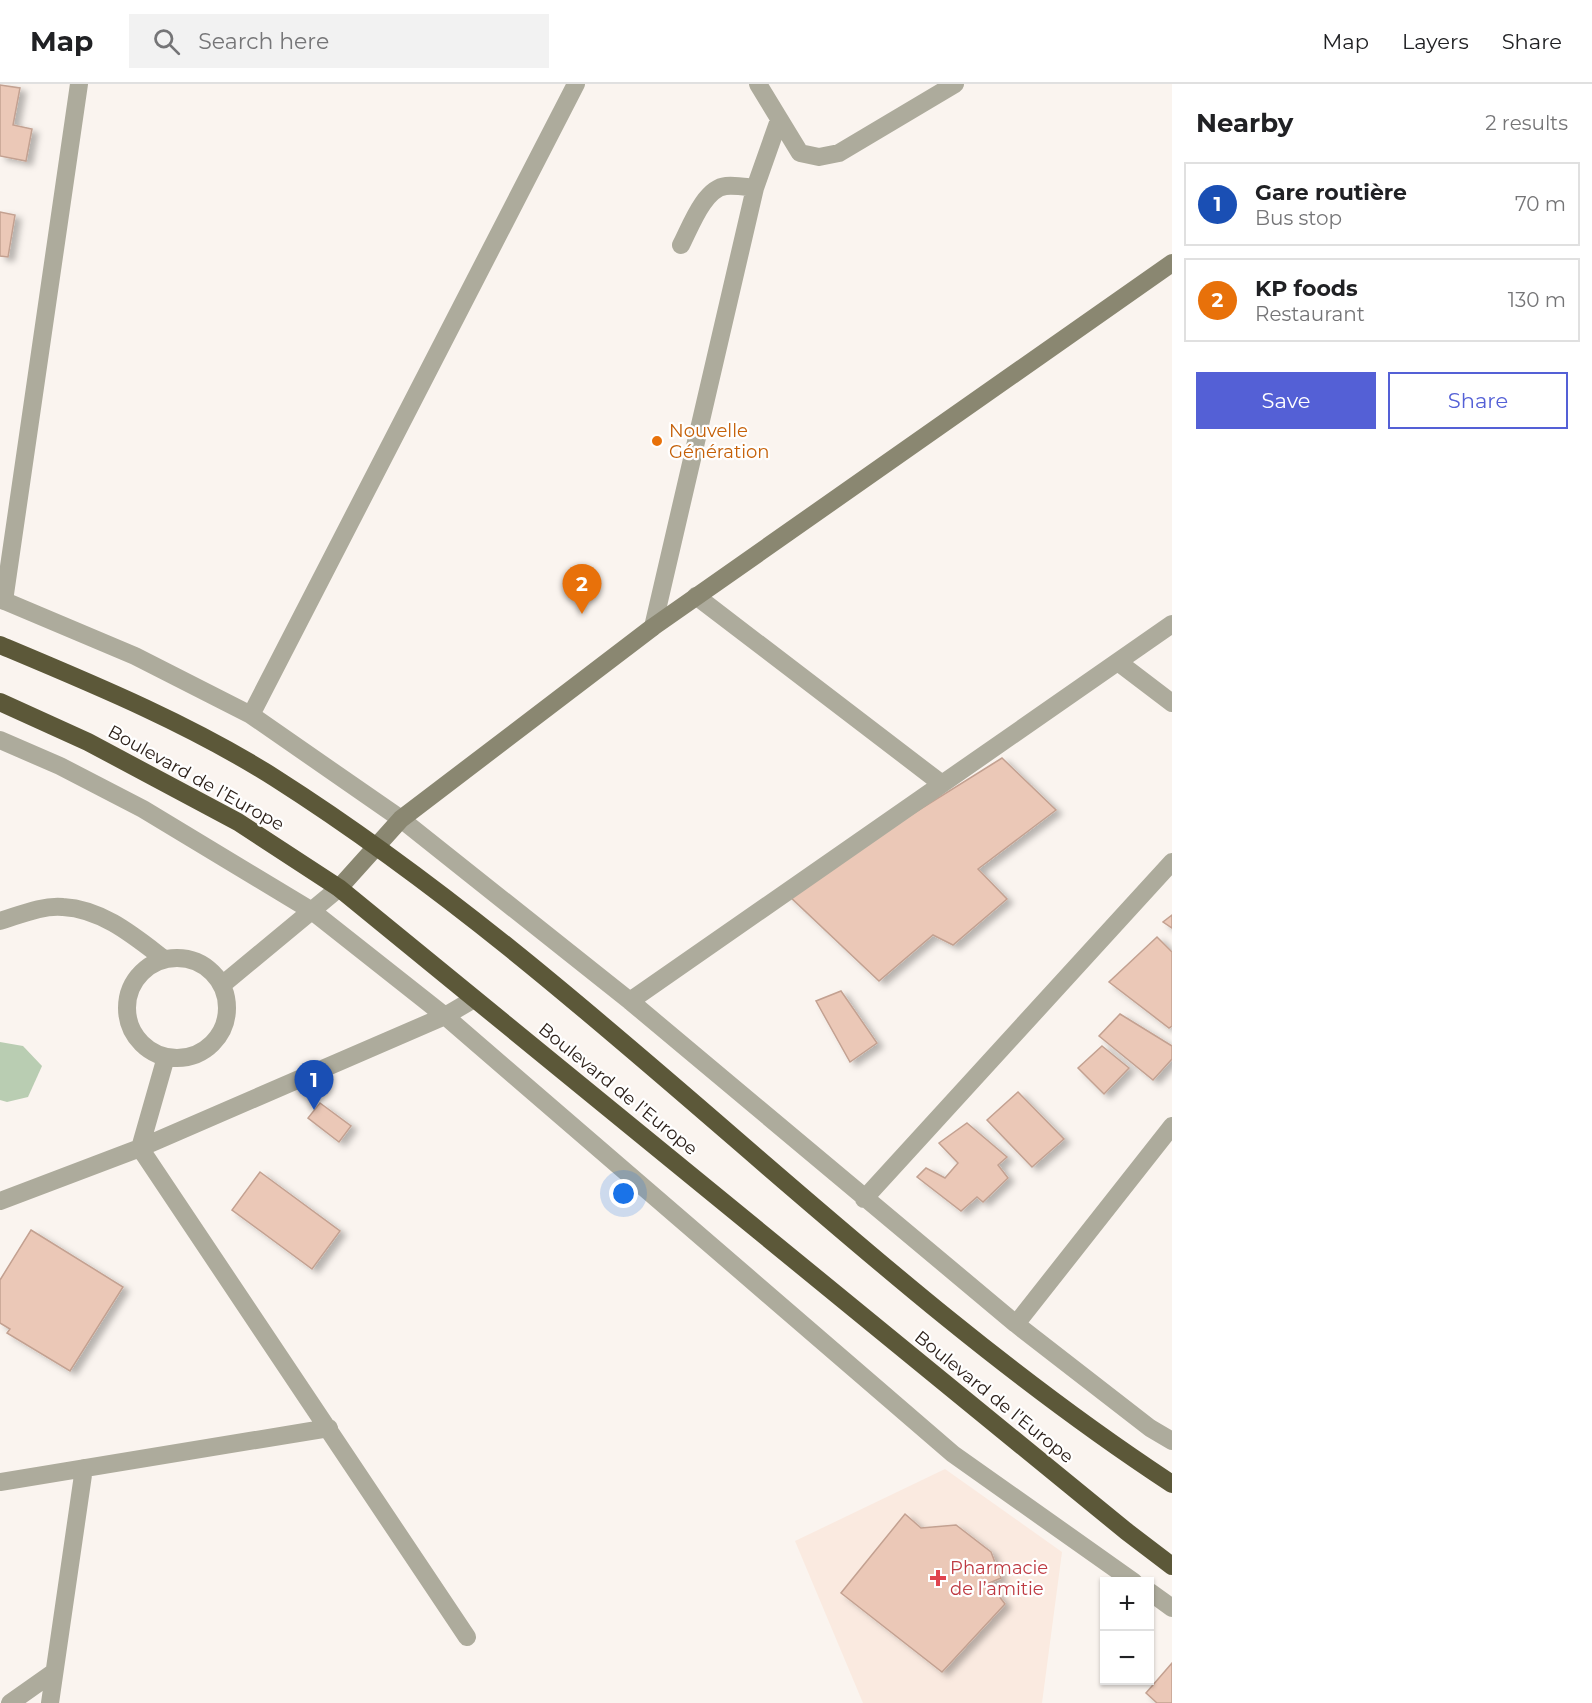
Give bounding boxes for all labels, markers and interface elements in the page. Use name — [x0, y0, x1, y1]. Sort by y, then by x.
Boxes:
search box — [129, 14, 549, 68]
text: Map — [30, 24, 93, 58]
icon: search — [150, 25, 183, 58]
text: Search here — [198, 28, 329, 55]
text: Map — [1322, 29, 1369, 54]
text: Layers — [1402, 29, 1469, 54]
text: Share — [1502, 29, 1562, 54]
text: Nearby — [1196, 107, 1293, 139]
text: 2 results — [1485, 111, 1568, 135]
text: Gare routière — [1255, 179, 1407, 206]
text: 1 — [1214, 192, 1221, 216]
text: 70 m — [1515, 192, 1566, 216]
text: Bus stop — [1255, 206, 1342, 230]
text: KP foods — [1255, 275, 1358, 302]
text: 2 — [1212, 288, 1223, 312]
text: 130 m — [1508, 288, 1566, 312]
text: Restaurant — [1255, 302, 1365, 326]
button: Save — [1196, 372, 1376, 429]
button: Share — [1388, 372, 1568, 429]
place label: Nouvelle Génération — [669, 420, 770, 463]
marker: Nouvelle Génération — [650, 434, 664, 448]
pin: 2 — [562, 564, 602, 614]
street label: Boulevard de l’Europe — [104, 720, 288, 836]
street label: Boulevard de l’Europe — [534, 1018, 702, 1160]
pin: 1 — [294, 1060, 334, 1110]
your location — [609, 1179, 638, 1208]
street label: Boulevard de l’Europe — [910, 1326, 1078, 1468]
place label: Pharmacie de l’amitie — [950, 1557, 1048, 1600]
marker: Pharmacie de l’amitie — [931, 1571, 945, 1585]
map controls — [1100, 1577, 1154, 1685]
button: + — [1100, 1577, 1154, 1631]
button: − — [1100, 1631, 1154, 1685]

